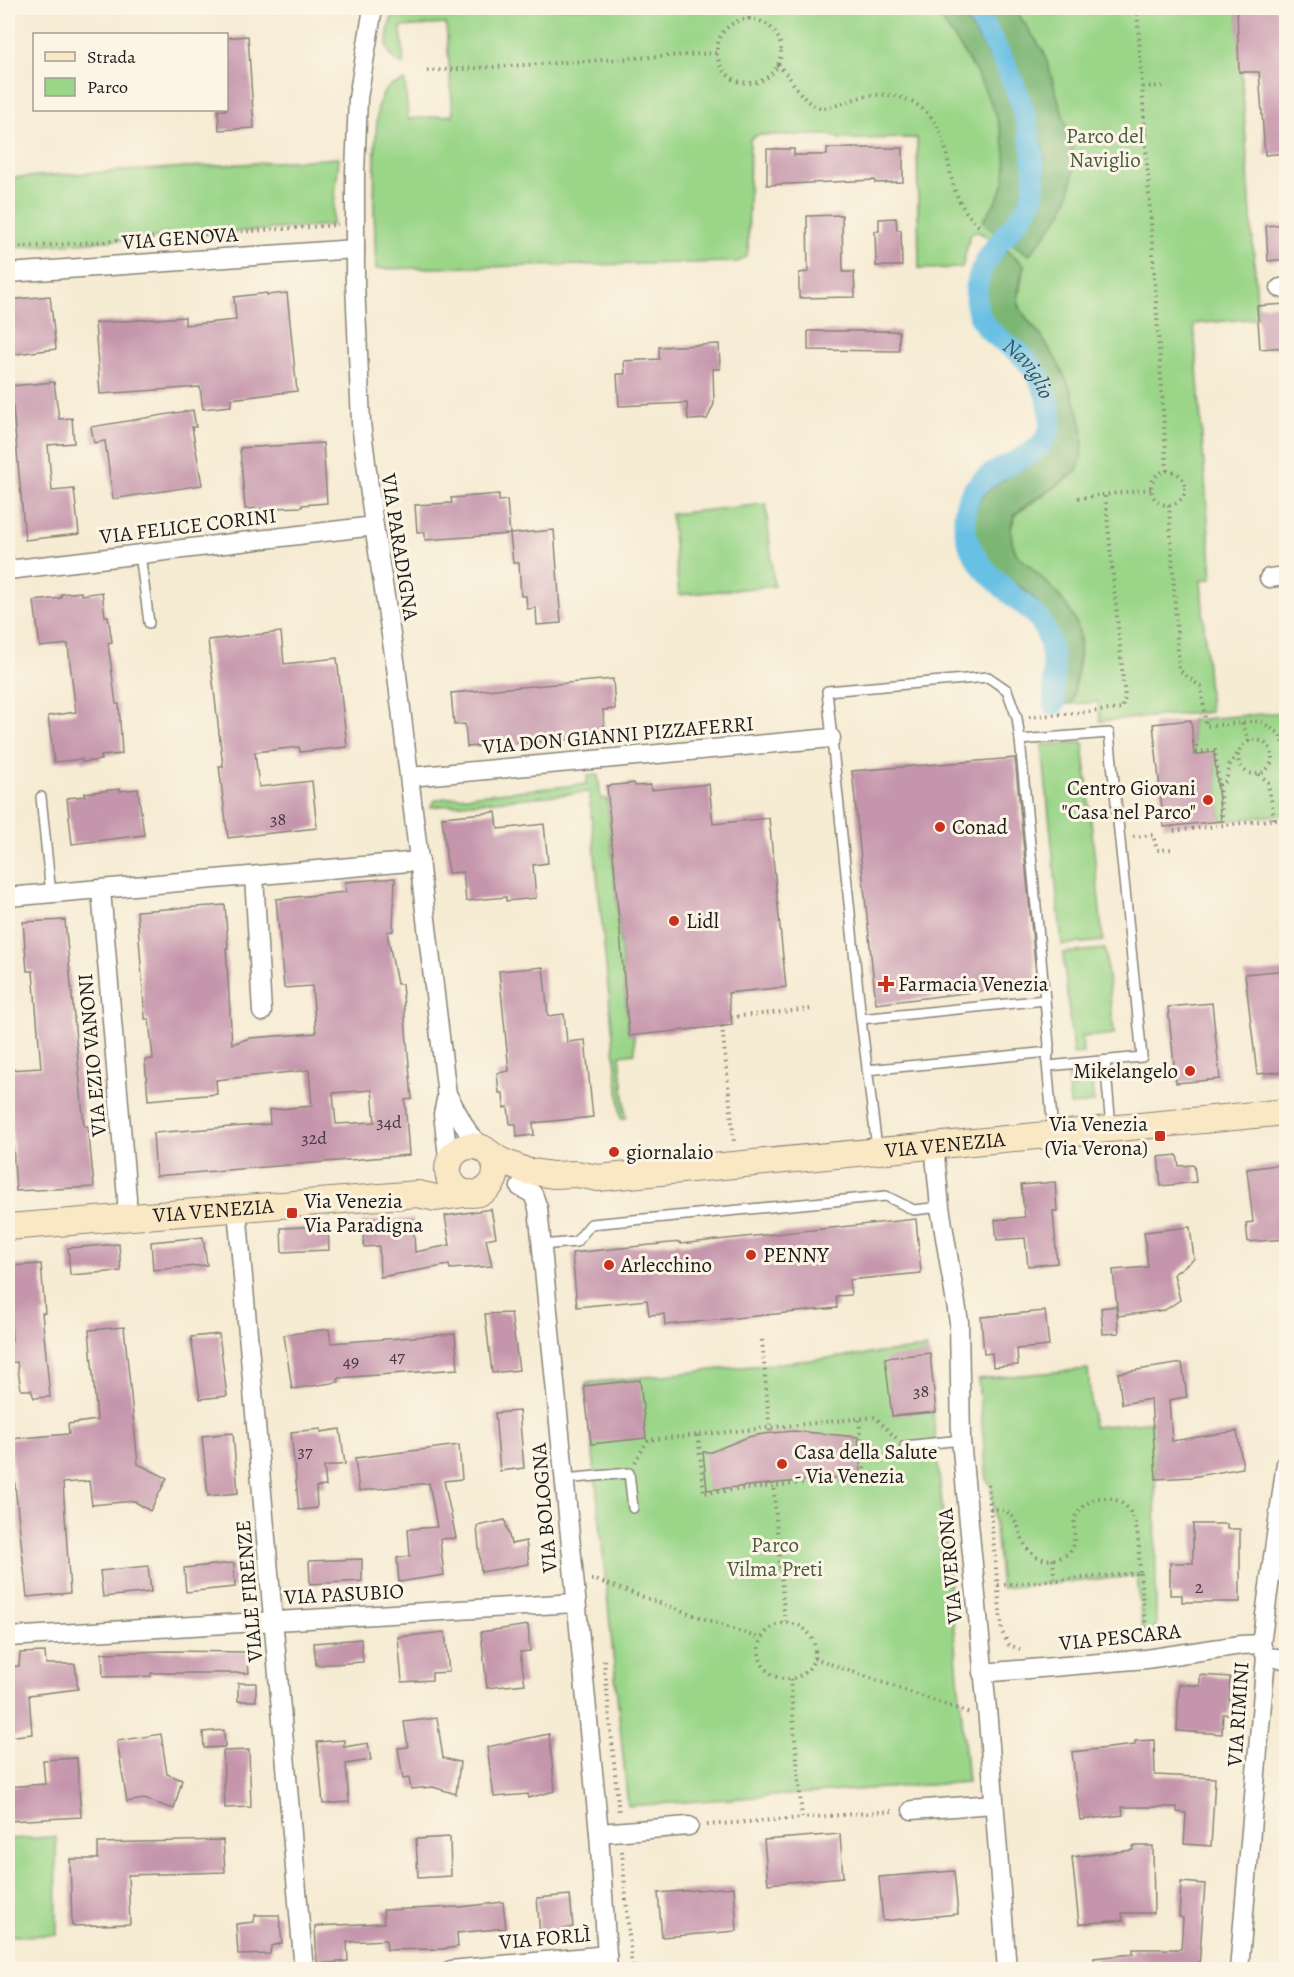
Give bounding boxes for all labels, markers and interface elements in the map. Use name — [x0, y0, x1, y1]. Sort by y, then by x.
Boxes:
legend — [33, 33, 228, 111]
text: Strada — [87, 45, 136, 69]
text: Parco — [87, 75, 128, 99]
park label: Parco del Naviglio — [1066, 122, 1144, 174]
street label: VIA GENOVA — [120, 220, 240, 256]
water label: Naviglio — [997, 331, 1061, 403]
street label: VIA PARADIGNA — [374, 470, 426, 623]
street label: VIA FELICE CORINI — [97, 501, 278, 551]
street label: VIA DON GIANNI PIZZAFERRI — [480, 709, 755, 761]
place label: Centro Giovani "Casa nel Parco" — [1061, 774, 1196, 826]
marker: Centro Giovani "Casa nel Parco" — [1201, 793, 1215, 807]
house number: 38 — [270, 807, 286, 831]
place label: Conad — [952, 813, 1008, 841]
marker: Conad — [933, 820, 947, 834]
place label: Lidl — [686, 907, 719, 935]
marker: Lidl — [667, 914, 681, 928]
place label: Farmacia Venezia — [898, 970, 1049, 998]
street label: VIA EZIO VANONI — [71, 972, 113, 1139]
marker: Farmacia Venezia — [879, 977, 893, 991]
place label: Mikelangelo — [1073, 1057, 1178, 1085]
marker: Mikelangelo — [1183, 1064, 1197, 1078]
house number: 34d — [376, 1110, 402, 1134]
place label: Via Venezia (Via Verona) — [1044, 1110, 1148, 1162]
street label: VIA VENEZIA — [882, 1125, 1007, 1165]
house number: 32d — [301, 1126, 327, 1150]
marker: Via Venezia (Via Verona) — [1153, 1129, 1167, 1143]
place label: giornalaio — [626, 1138, 714, 1166]
marker: giornalaio — [607, 1145, 621, 1159]
place label: Via Venezia Via Paradigna — [303, 1187, 424, 1239]
street label: VIA VENEZIA — [151, 1192, 275, 1229]
marker: Via Venezia Via Paradigna — [285, 1206, 299, 1220]
place label: PENNY — [763, 1241, 829, 1269]
marker: PENNY — [744, 1248, 758, 1262]
place label: Arlecchino — [620, 1251, 712, 1279]
marker: Arlecchino — [602, 1258, 616, 1272]
house number: 47 — [389, 1344, 405, 1368]
house number: 49 — [343, 1349, 359, 1373]
house number: 38 — [913, 1379, 929, 1403]
place label: Casa della Salute - Via Venezia — [794, 1438, 938, 1490]
house number: 37 — [297, 1439, 313, 1463]
street label: VIA BOLOGNA — [524, 1441, 564, 1575]
marker: Casa della Salute - Via Venezia — [775, 1457, 789, 1471]
street label: VIA VERONA — [931, 1506, 969, 1626]
street label: VIALE FIRENZE — [229, 1519, 269, 1664]
park label: Parco Vilma Preti — [726, 1531, 823, 1583]
house number: 2 — [1195, 1575, 1204, 1599]
street label: VIA PASUBIO — [282, 1577, 405, 1611]
street label: VIA PESCARA — [1057, 1617, 1183, 1657]
street label: VIA RIMINI — [1220, 1661, 1256, 1768]
street label: VIA FORLÌ — [497, 1920, 592, 1956]

